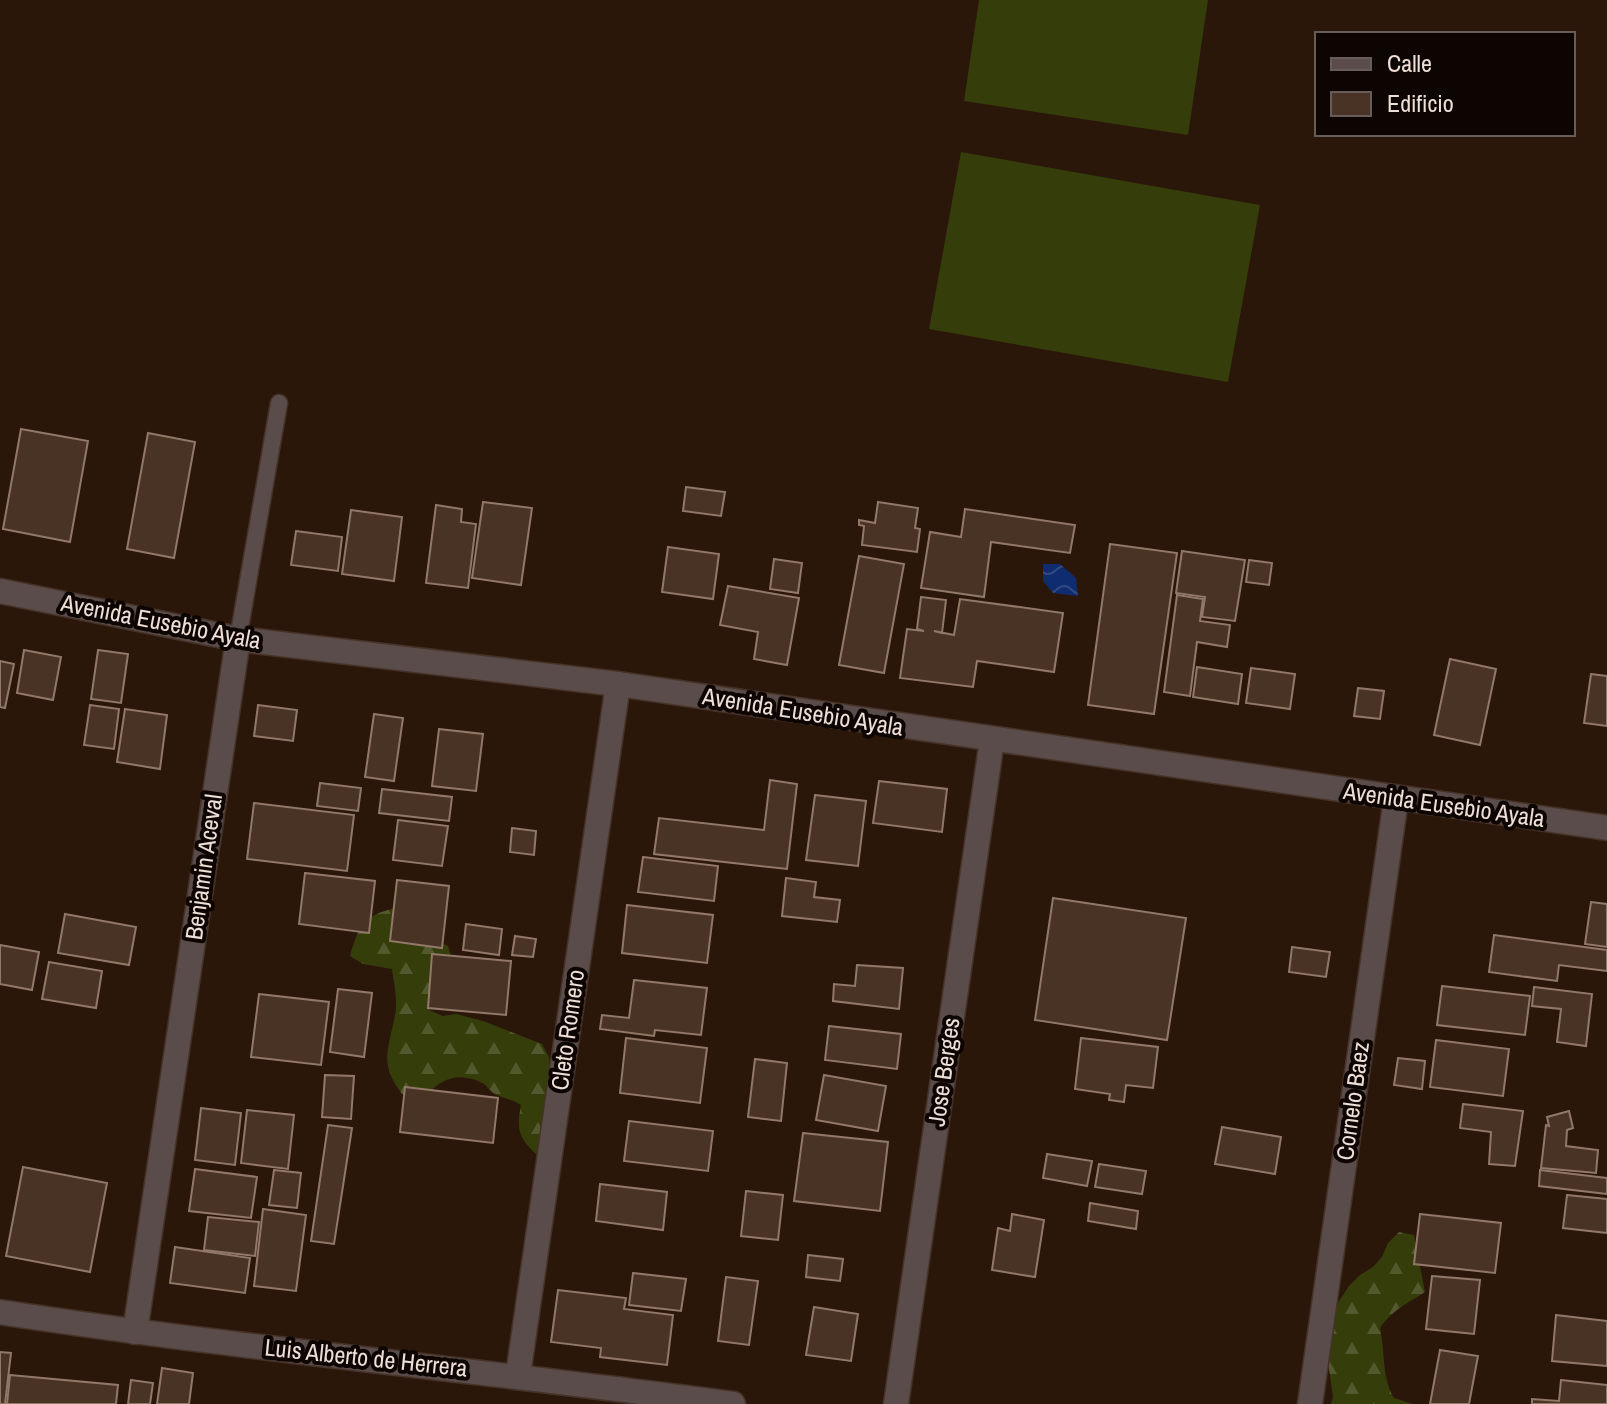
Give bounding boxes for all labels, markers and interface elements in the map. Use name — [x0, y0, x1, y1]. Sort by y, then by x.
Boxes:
legend — [1315, 32, 1575, 136]
text: Calle — [1387, 47, 1432, 79]
text: Edificio — [1387, 87, 1454, 119]
street label: Avenida Eusebio Ayala — [58, 586, 264, 656]
street label: Avenida Eusebio Ayala — [699, 679, 906, 743]
street label: Avenida Eusebio Ayala — [1340, 774, 1547, 834]
street label: Benjamin Aceval — [177, 792, 229, 942]
street label: Cleto Romero — [543, 968, 591, 1092]
street label: Jose Berges — [920, 1015, 966, 1128]
street label: Cornelo Baez — [1328, 1039, 1376, 1162]
street label: Luis Alberto de Herrera — [263, 1330, 469, 1384]

